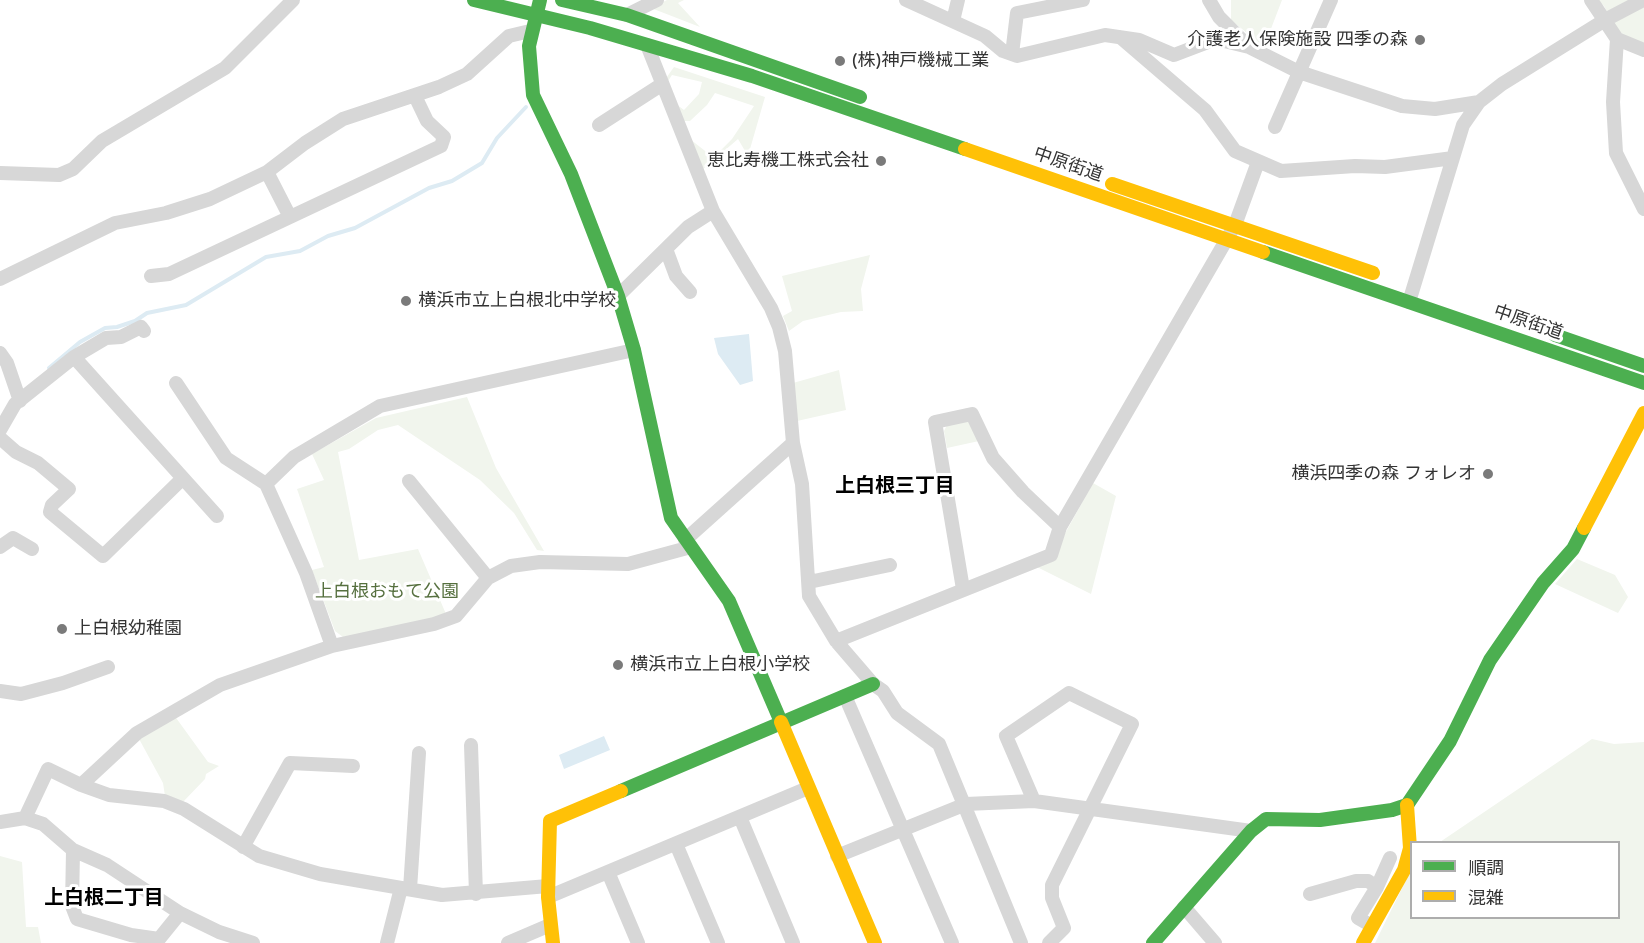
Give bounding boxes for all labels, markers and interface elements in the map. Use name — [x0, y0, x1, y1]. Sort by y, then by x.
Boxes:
place label: 介護老人保険施設 四季の森 — [1187, 29, 1408, 51]
marker: 介護老人保険施設 四季の森 — [1413, 33, 1427, 47]
place label: (株)神戸機械工業 — [852, 50, 989, 72]
marker: (株)神戸機械工業 — [833, 54, 847, 68]
street label: 中原街道 — [1030, 143, 1106, 187]
place label: 恵比寿機工株式会社 — [707, 150, 869, 172]
marker: 恵比寿機工株式会社 — [874, 154, 888, 168]
place label: 横浜市立上白根北中学校 — [418, 290, 616, 312]
marker: 横浜市立上白根北中学校 — [399, 294, 413, 308]
street label: 中原街道 — [1490, 301, 1566, 345]
place label: 横浜四季の森 フォレオ — [1291, 463, 1476, 485]
marker: 横浜四季の森 フォレオ — [1481, 467, 1495, 481]
district label: 上白根三丁目 — [835, 475, 955, 499]
park label: 上白根おもて公園 — [315, 581, 459, 603]
place label: 上白根幼稚園 — [74, 618, 182, 640]
marker: 上白根幼稚園 — [55, 622, 69, 636]
place label: 横浜市立上白根小学校 — [630, 654, 810, 676]
marker: 横浜市立上白根小学校 — [611, 658, 625, 672]
legend — [1410, 841, 1620, 919]
text: 順調 — [1468, 857, 1504, 879]
district label: 上白根二丁目 — [44, 887, 164, 911]
text: 混雑 — [1468, 887, 1504, 909]

